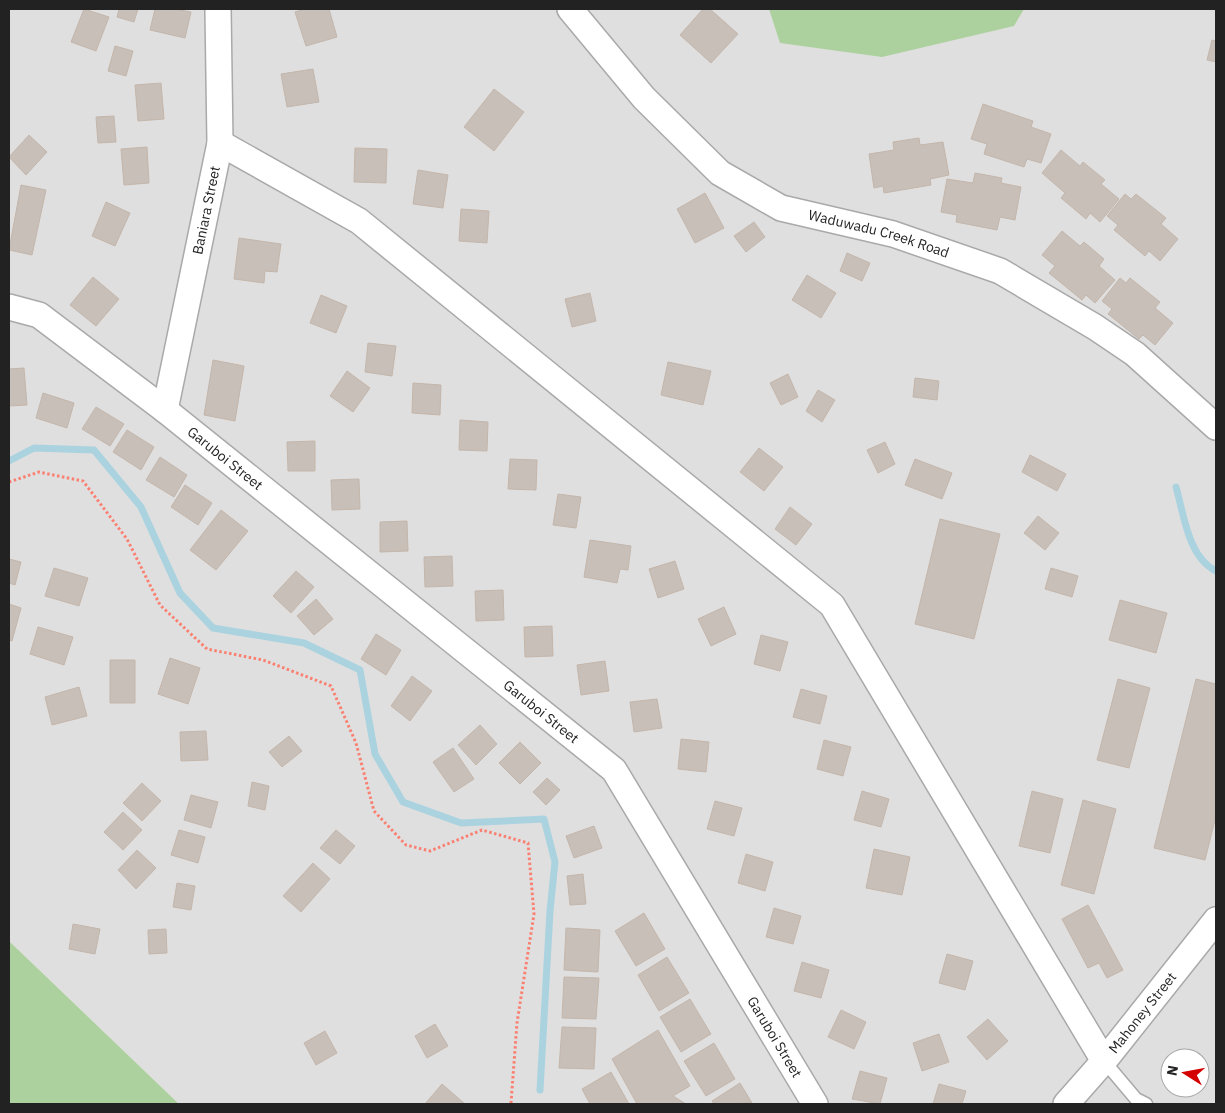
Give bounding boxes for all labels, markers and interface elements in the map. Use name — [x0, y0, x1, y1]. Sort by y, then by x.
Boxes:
street label: Baniara Street — [188, 164, 224, 256]
street label: Waduwadu Creek Road — [807, 206, 952, 262]
street label: Garuboi Street — [184, 423, 267, 494]
street label: Garuboi Street — [500, 676, 583, 747]
street label: Mahoney Street — [1104, 968, 1180, 1057]
street label: Garuboi Street — [743, 993, 806, 1081]
north arrow — [1160, 1048, 1210, 1098]
text: N — [1162, 1064, 1182, 1077]

